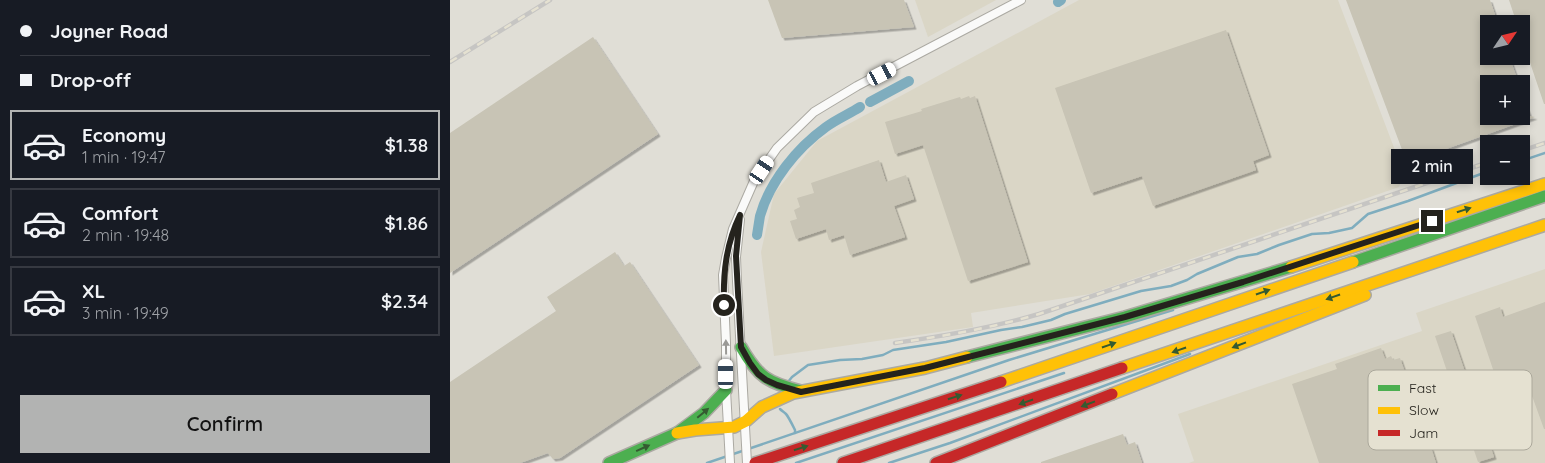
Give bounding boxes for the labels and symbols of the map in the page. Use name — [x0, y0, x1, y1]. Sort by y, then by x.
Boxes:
north arrow — [1480, 15, 1530, 65]
car — [865, 61, 898, 87]
callout: 2 min — [1391, 148, 1473, 184]
car — [747, 153, 776, 187]
one-way arrow — [1457, 206, 1472, 214]
route end — [1421, 210, 1443, 232]
one-way arrow — [1256, 288, 1271, 296]
route start — [713, 294, 735, 316]
one-way arrow — [1326, 294, 1341, 301]
one-way arrow — [722, 339, 730, 355]
one-way arrow — [1102, 340, 1117, 348]
one-way arrow — [1231, 341, 1246, 349]
one-way arrow — [1172, 346, 1187, 354]
car — [718, 359, 733, 389]
legend — [1368, 370, 1532, 450]
text: Fast — [1409, 379, 1437, 397]
one-way arrow — [948, 392, 963, 400]
one-way arrow — [1018, 399, 1033, 406]
one-way arrow — [1080, 401, 1095, 408]
text: Slow — [1409, 401, 1439, 419]
one-way arrow — [697, 407, 709, 419]
text: Jam — [1409, 424, 1438, 442]
one-way arrow — [636, 443, 650, 451]
one-way arrow — [794, 443, 809, 451]

